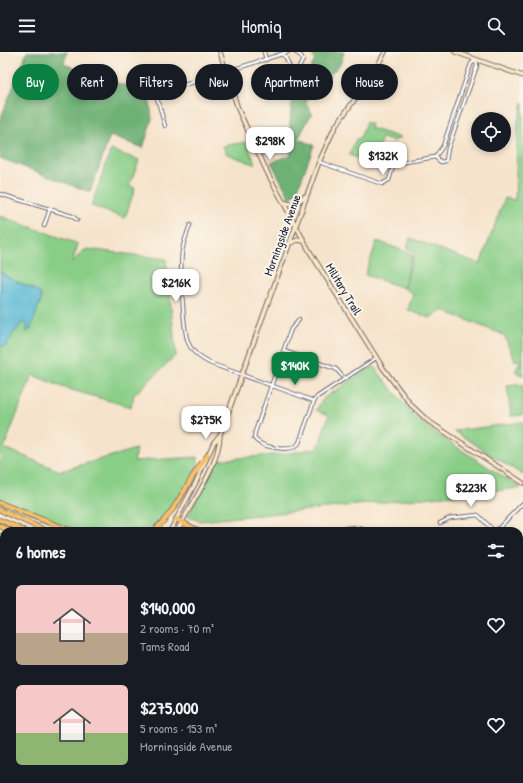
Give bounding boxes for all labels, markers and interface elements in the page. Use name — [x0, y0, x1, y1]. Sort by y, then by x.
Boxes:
text: Homiq — [241, 14, 282, 39]
icon: menu — [16, 15, 38, 37]
icon: search — [485, 15, 507, 37]
chip: Buy — [12, 64, 59, 100]
chip: Rent — [67, 64, 118, 100]
chip: Filters — [126, 64, 187, 100]
chip: New — [195, 64, 243, 100]
chip: Apartment — [251, 64, 333, 100]
chip: House — [341, 64, 398, 100]
map controls — [471, 112, 511, 152]
button: locate — [471, 112, 511, 152]
pin: $298K — [242, 127, 298, 161]
text: $298K — [255, 131, 285, 149]
pin: $132K — [355, 142, 411, 176]
text: $132K — [368, 146, 398, 164]
street label: Morningside Avenue — [259, 192, 305, 278]
street label: Military Trail — [322, 260, 367, 319]
pin: $216K — [148, 269, 204, 303]
text: $216K — [161, 273, 191, 291]
pin: $140K — [267, 352, 323, 386]
text: $140K — [281, 356, 309, 374]
pin: $275K — [178, 406, 234, 440]
text: $275K — [190, 410, 222, 428]
pin: $223K — [443, 474, 499, 508]
text: $223K — [455, 478, 487, 496]
text: 6 homes — [16, 540, 66, 563]
icon: filters — [485, 540, 507, 562]
text: $140,000 — [140, 596, 195, 619]
icon: home — [48, 601, 96, 649]
icon: heart — [485, 614, 507, 636]
text: 2 rooms · 70 m² — [140, 619, 214, 637]
text: Tams Road — [140, 637, 189, 655]
text: $275,000 — [140, 696, 198, 719]
icon: home — [48, 701, 96, 749]
icon: heart — [485, 714, 507, 736]
text: 5 rooms · 153 m² — [140, 719, 217, 737]
text: Morningside Avenue — [140, 737, 233, 755]

